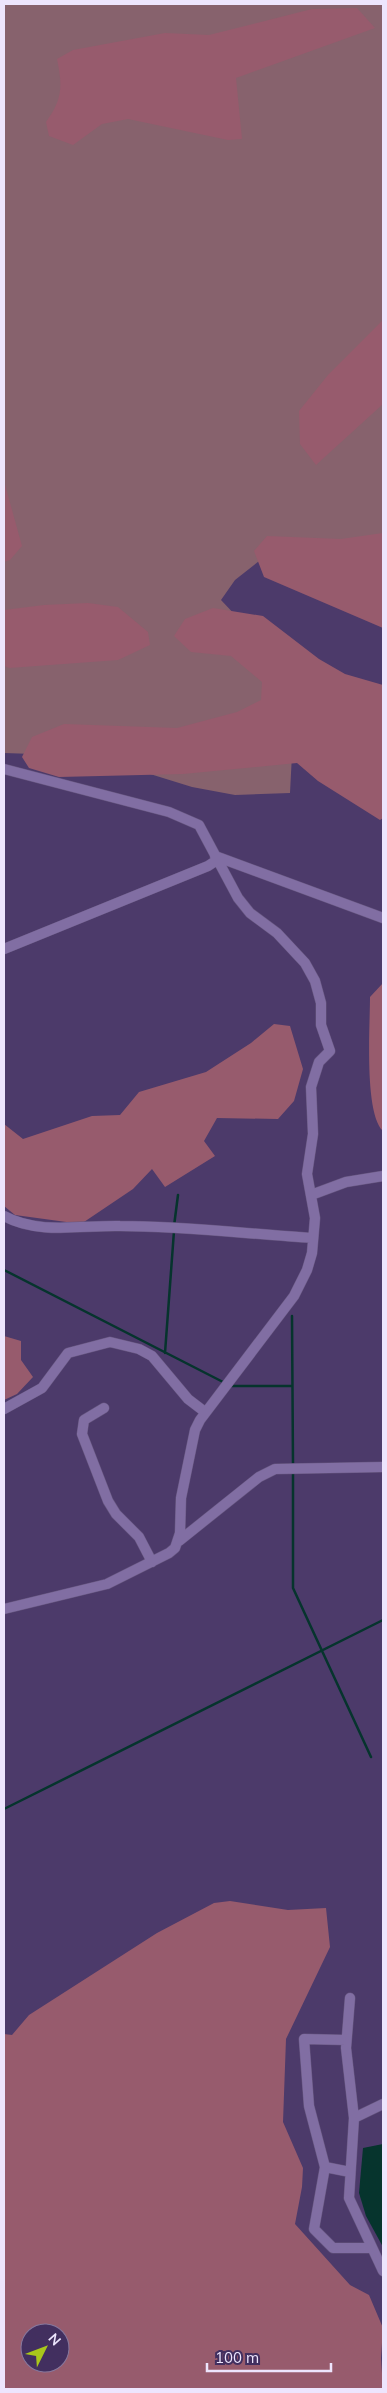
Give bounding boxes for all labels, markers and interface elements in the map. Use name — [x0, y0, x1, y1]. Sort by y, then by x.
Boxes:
north arrow — [20, 2323, 70, 2373]
text: N — [44, 2329, 65, 2349]
scale bar — [207, 2340, 331, 2372]
text: 100 m — [215, 2348, 259, 2367]

